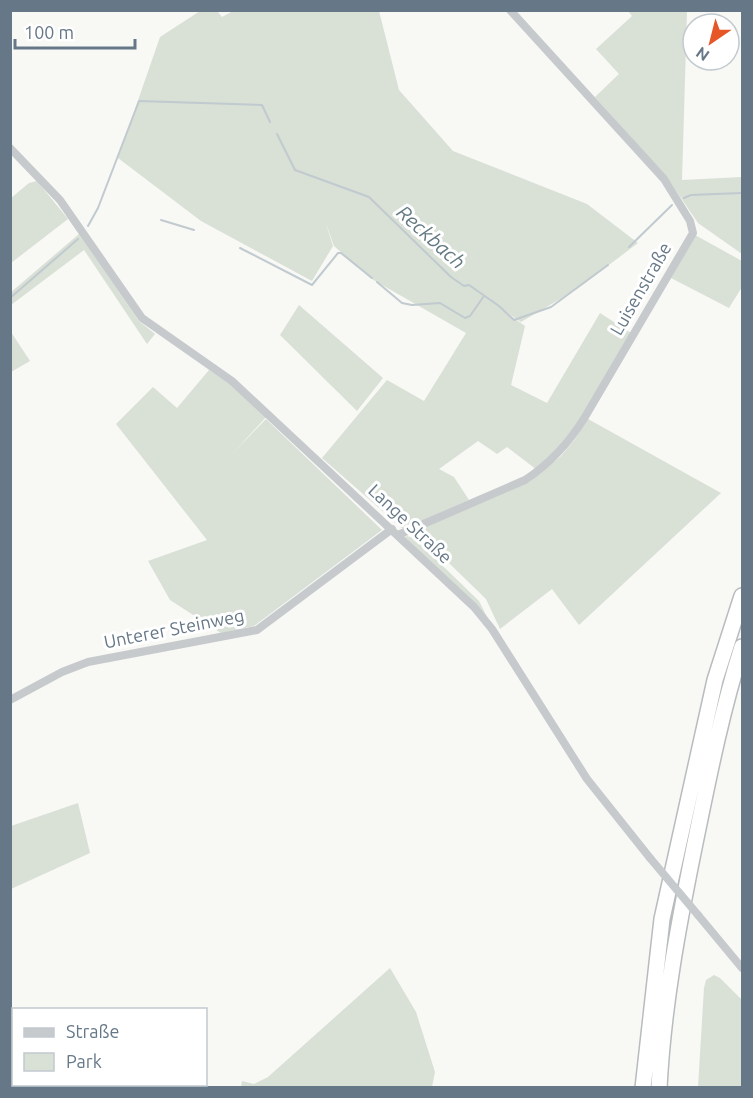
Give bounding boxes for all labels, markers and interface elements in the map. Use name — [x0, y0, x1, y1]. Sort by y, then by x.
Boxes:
scale bar — [15, 12, 135, 50]
north arrow — [681, 12, 741, 72]
text: 100 m — [24, 22, 74, 42]
text: N — [692, 43, 712, 65]
water label: Reckbach — [393, 200, 470, 273]
street label: Luisenstraße — [606, 239, 675, 338]
street label: Lange Straße — [365, 480, 456, 567]
street label: Unterer Steinweg — [102, 605, 246, 651]
legend — [12, 1008, 207, 1086]
text: Straße — [66, 1021, 119, 1041]
text: Park — [66, 1051, 102, 1071]

